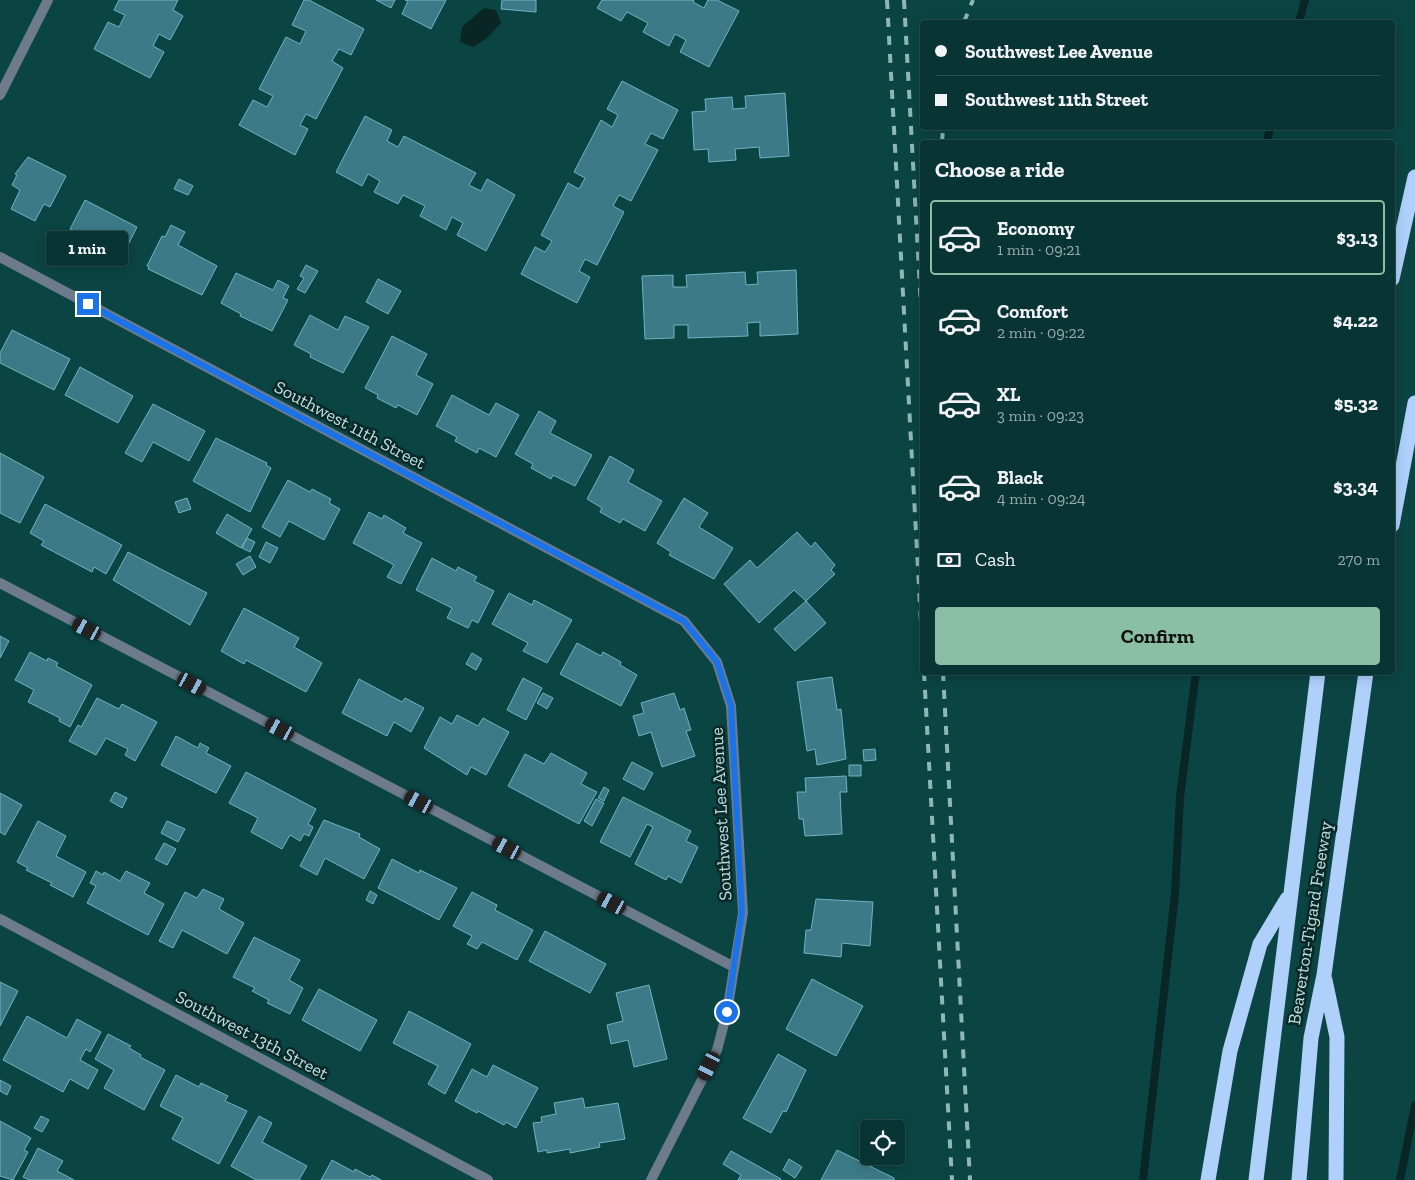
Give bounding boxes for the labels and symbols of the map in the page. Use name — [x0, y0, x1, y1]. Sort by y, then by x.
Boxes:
callout: 1 min — [47, 232, 129, 266]
route end — [77, 293, 99, 315]
street label: Southwest 11th Street — [271, 376, 430, 474]
car — [70, 615, 103, 643]
car — [175, 670, 208, 698]
car — [263, 715, 296, 743]
street label: Southwest Lee Avenue — [705, 727, 737, 901]
car — [402, 788, 435, 816]
street label: Beaverton-Tigard Freeway — [1283, 819, 1337, 1026]
car — [490, 834, 523, 862]
car — [595, 889, 628, 917]
street label: Southwest 13th Street — [172, 985, 332, 1085]
route start — [716, 1001, 738, 1023]
car — [695, 1049, 722, 1083]

